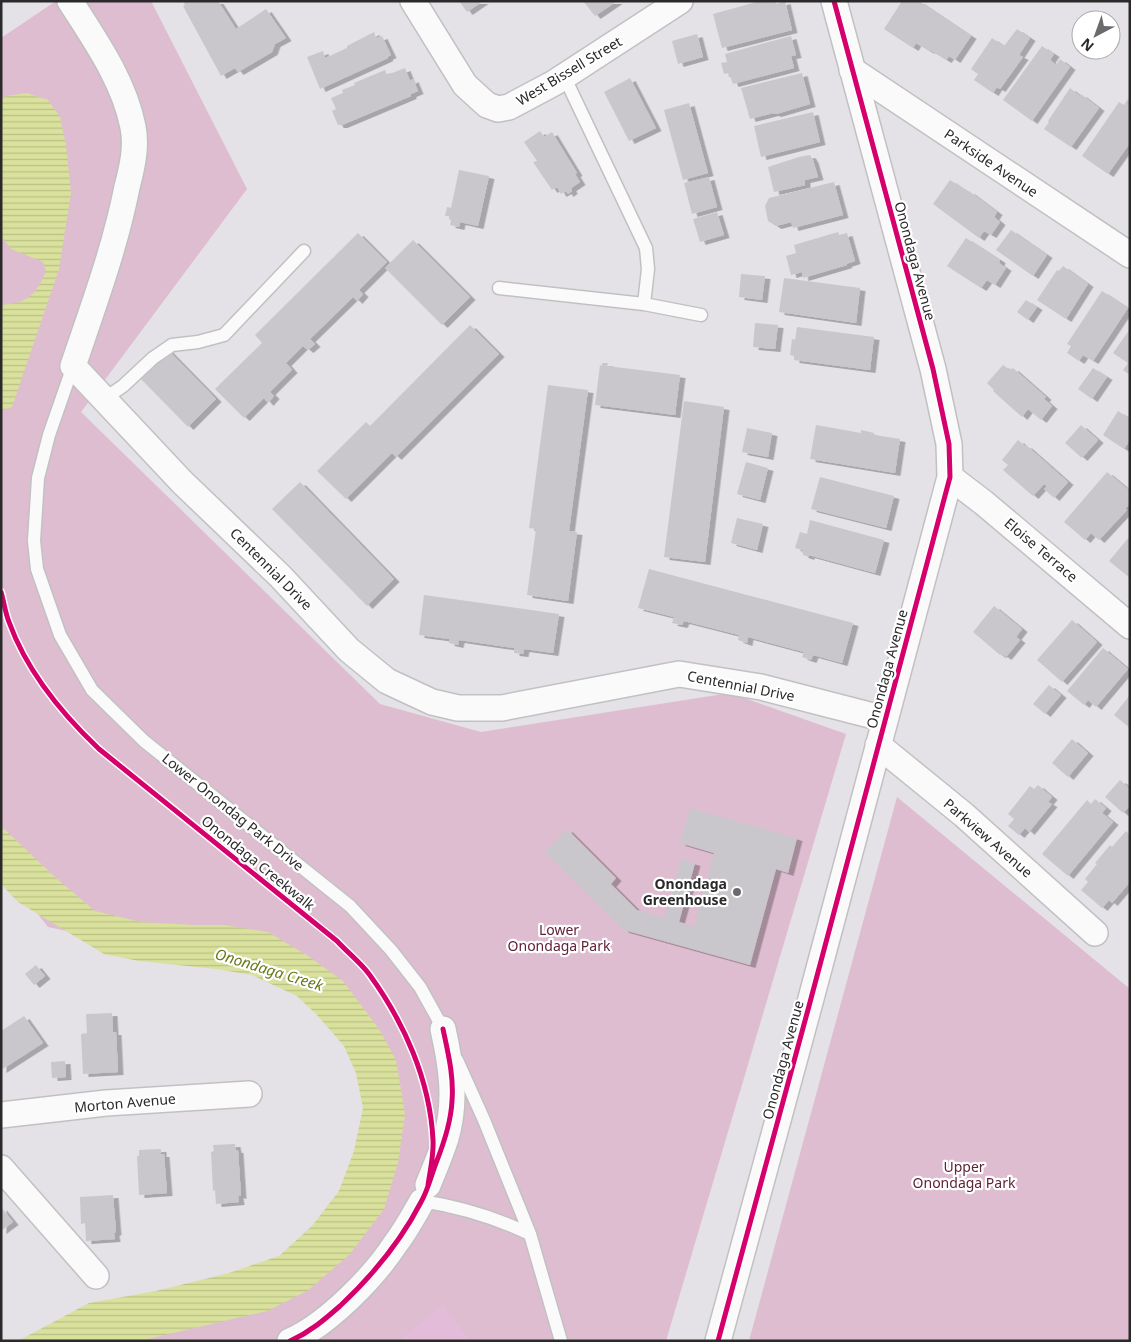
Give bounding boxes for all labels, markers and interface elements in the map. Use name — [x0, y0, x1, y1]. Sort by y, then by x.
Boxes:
north arrow — [1071, 10, 1121, 60]
street label: West Bissell Street — [512, 32, 625, 110]
text: N — [1077, 34, 1098, 56]
street label: Parkside Avenue — [941, 124, 1042, 201]
street label: Onondaga Avenue — [890, 199, 941, 323]
street label: Eloise Terrace — [1001, 513, 1082, 586]
street label: Centennial Drive — [226, 523, 317, 614]
street label: Onondaga Avenue — [861, 607, 912, 730]
street label: Centennial Drive — [686, 666, 796, 705]
street label: Lower Onondag Park Drive — [159, 748, 308, 875]
street label: Parkview Avenue — [940, 794, 1037, 882]
street label: Onondaga Creekwalk — [198, 811, 319, 915]
place label: Onondaga Greenhouse — [643, 874, 727, 909]
marker: Onondaga Greenhouse — [731, 886, 743, 898]
park label: Lower Onondaga Park — [508, 920, 611, 955]
water label: Onondaga Creek — [213, 943, 326, 995]
street label: Onondaga Avenue — [757, 998, 808, 1121]
street label: Morton Avenue — [73, 1089, 177, 1116]
park label: Upper Onondaga Park — [913, 1157, 1016, 1192]

